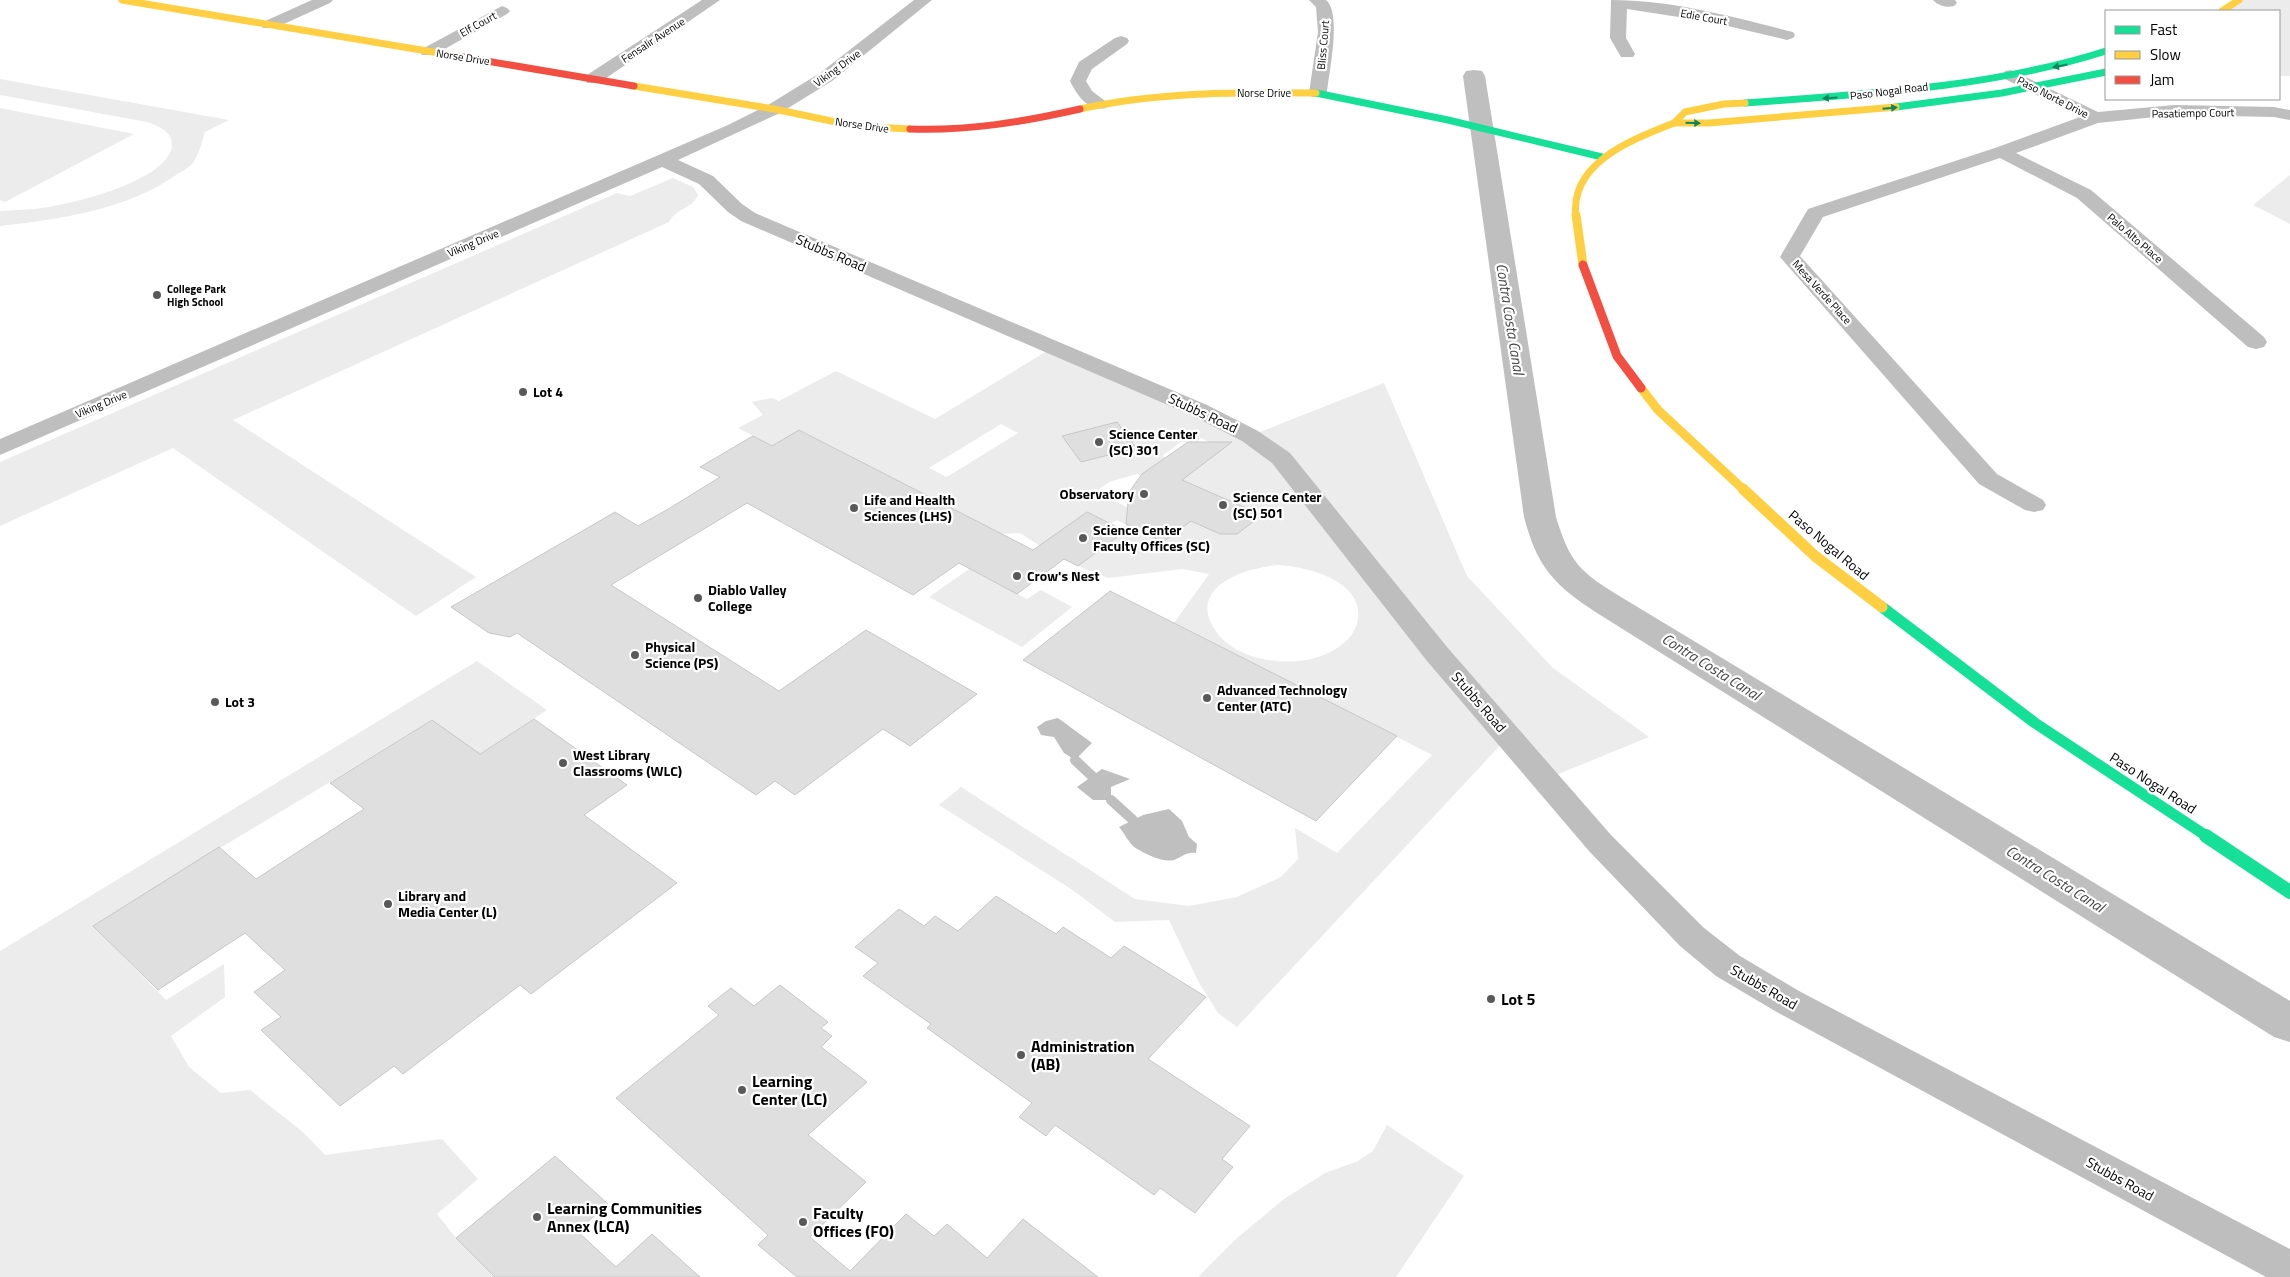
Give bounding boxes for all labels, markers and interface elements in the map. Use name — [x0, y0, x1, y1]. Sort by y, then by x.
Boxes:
street label: Edie Court — [1679, 5, 1729, 29]
street label: Elf Court — [457, 7, 499, 41]
legend — [2105, 10, 2280, 100]
street label: Fensalir Avenue — [618, 13, 688, 67]
text: Fast — [2150, 18, 2178, 41]
street label: Bliss Court — [1313, 19, 1333, 70]
text: Slow — [2150, 43, 2181, 66]
street label: Norse Drive — [435, 45, 491, 69]
street label: Viking Drive — [810, 45, 864, 90]
one-way arrow — [2051, 62, 2067, 70]
text: Jam — [2150, 68, 2174, 91]
street label: Paso Norte Drive — [2015, 72, 2092, 122]
street label: Paso Nogal Road — [1849, 78, 1929, 104]
street label: Norse Drive — [1237, 85, 1292, 101]
one-way arrow — [1821, 94, 1837, 102]
one-way arrow — [1883, 104, 1899, 112]
street label: Pasatiempo Court — [2151, 104, 2235, 122]
street label: Norse Drive — [834, 113, 890, 137]
one-way arrow — [1686, 119, 1702, 127]
street label: Palo Alto Place — [2104, 209, 2167, 267]
street label: Viking Drive — [445, 225, 502, 261]
street label: Stubbs Road — [793, 228, 870, 277]
street label: Mesa Verde Place — [1789, 256, 1856, 328]
water label: Contra Costa Canal — [1490, 262, 1531, 378]
place label: College Park High School — [167, 281, 226, 310]
marker: College Park High School — [151, 289, 163, 301]
place label: Lot 4 — [533, 381, 563, 402]
street label: Viking Drive — [73, 386, 130, 422]
marker: Lot 4 — [517, 386, 529, 398]
street label: Stubbs Road — [1165, 387, 1241, 438]
place label: Science Center (SC) 301 — [1109, 423, 1198, 460]
marker: Science Center (SC) 301 — [1093, 436, 1105, 448]
place label: Observatory — [1060, 483, 1134, 504]
place label: Science Center (SC) 501 — [1233, 486, 1322, 523]
marker: Observatory — [1138, 488, 1150, 500]
place label: Life and Health Sciences (LHS) — [864, 489, 955, 526]
marker: Science Center (SC) 501 — [1217, 499, 1229, 511]
marker: Life and Health Sciences (LHS) — [848, 502, 860, 514]
street label: Paso Nogal Road — [1784, 504, 1874, 585]
place label: Science Center Faculty Offices (SC) — [1093, 519, 1210, 556]
marker: Science Center Faculty Offices (SC) — [1077, 532, 1089, 544]
place label: Crow's Nest — [1027, 565, 1100, 586]
marker: Crow's Nest — [1011, 570, 1023, 582]
place label: Diablo Valley College — [708, 579, 786, 616]
marker: Diablo Valley College — [692, 592, 704, 604]
water label: Contra Costa Canal — [1658, 627, 1766, 707]
place label: Physical Science (PS) — [645, 636, 718, 673]
marker: Physical Science (PS) — [629, 649, 641, 661]
street label: Stubbs Road — [1447, 667, 1512, 737]
place label: Advanced Technology Center (ATC) — [1217, 679, 1347, 716]
place label: Lot 3 — [225, 691, 255, 712]
marker: Advanced Technology Center (ATC) — [1201, 692, 1213, 704]
marker: Lot 3 — [209, 696, 221, 708]
place label: West Library Classrooms (WLC) — [573, 744, 682, 781]
street label: Paso Nogal Road — [2106, 747, 2201, 819]
marker: West Library Classrooms (WLC) — [557, 757, 569, 769]
water label: Contra Costa Canal — [2002, 839, 2110, 919]
place label: Library and Media Center (L) — [398, 885, 497, 922]
marker: Library and Media Center (L) — [382, 898, 394, 910]
street label: Stubbs Road — [1727, 959, 1802, 1014]
place label: Lot 5 — [1501, 987, 1535, 1011]
marker: Lot 5 — [1485, 993, 1497, 1005]
place label: Administration (AB) — [1031, 1034, 1135, 1076]
marker: Administration (AB) — [1015, 1049, 1027, 1061]
place label: Learning Center (LC) — [752, 1069, 827, 1111]
marker: Learning Center (LC) — [736, 1084, 748, 1096]
street label: Stubbs Road — [2083, 1151, 2158, 1206]
place label: Learning Communities Annex (LCA) — [547, 1196, 702, 1238]
place label: Faculty Offices (FO) — [813, 1201, 894, 1243]
marker: Learning Communities Annex (LCA) — [531, 1211, 543, 1223]
marker: Faculty Offices (FO) — [797, 1216, 809, 1228]

